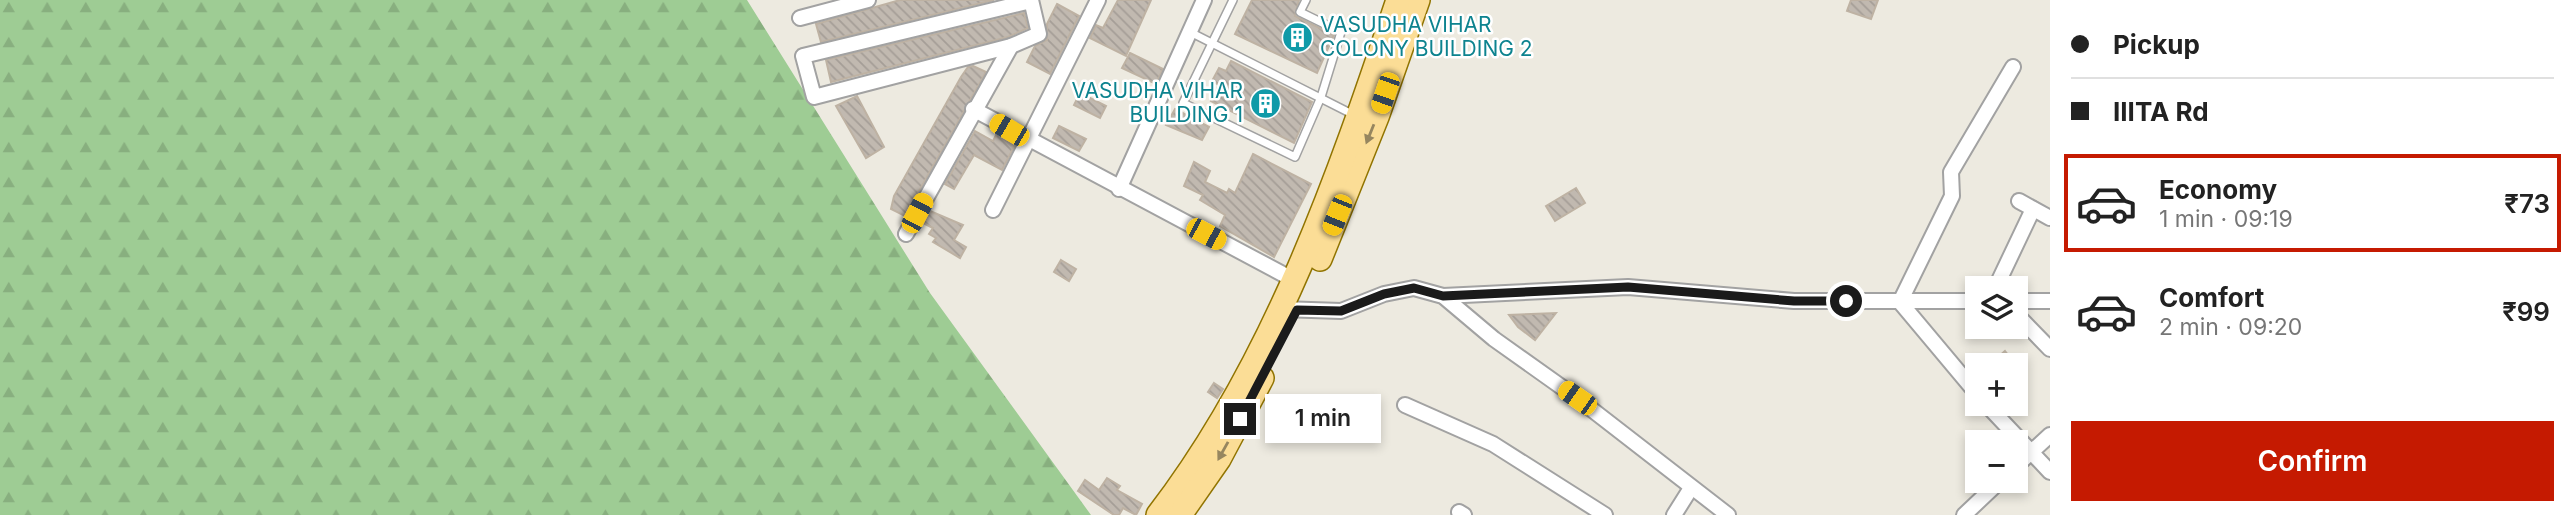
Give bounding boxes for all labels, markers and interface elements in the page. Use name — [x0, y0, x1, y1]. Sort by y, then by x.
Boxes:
place label: VASUDHA VIHAR COLONY BUILDING 2 — [1320, 12, 1533, 61]
building icon: VASUDHA VIHAR COLONY BUILDING 2 — [1280, 20, 1314, 54]
text: Pickup — [2113, 29, 2200, 60]
car — [1369, 70, 1402, 116]
place label: VASUDHA VIHAR BUILDING 1 — [1071, 78, 1243, 127]
building icon: VASUDHA VIHAR BUILDING 1 — [1249, 86, 1283, 120]
text: IIITA Rd — [2113, 96, 2209, 127]
car — [986, 110, 1033, 150]
one-way arrow — [1365, 123, 1376, 144]
icon: car — [2075, 172, 2138, 235]
text: Economy — [2159, 174, 2277, 205]
text: ₹73 — [2504, 188, 2550, 219]
car — [898, 190, 937, 236]
car — [1320, 192, 1355, 238]
text: 1 min · 09:19 — [2159, 205, 2293, 233]
car — [1183, 215, 1230, 253]
map controls — [1965, 276, 2028, 493]
button: layers — [1965, 276, 2028, 339]
icon: car — [2075, 280, 2138, 343]
text: Comfort — [2159, 282, 2264, 313]
route start — [1830, 285, 1862, 317]
text: ₹99 — [2502, 296, 2550, 327]
text: 2 min · 09:20 — [2159, 313, 2302, 341]
button: + — [1965, 353, 2028, 416]
car — [1554, 377, 1601, 419]
callout: 1 min — [1264, 394, 1380, 444]
route end — [1224, 403, 1256, 435]
text: 1 min — [1295, 404, 1351, 432]
button: Confirm — [2071, 421, 2554, 501]
button: − — [1965, 430, 2028, 493]
one-way arrow — [1217, 441, 1229, 460]

